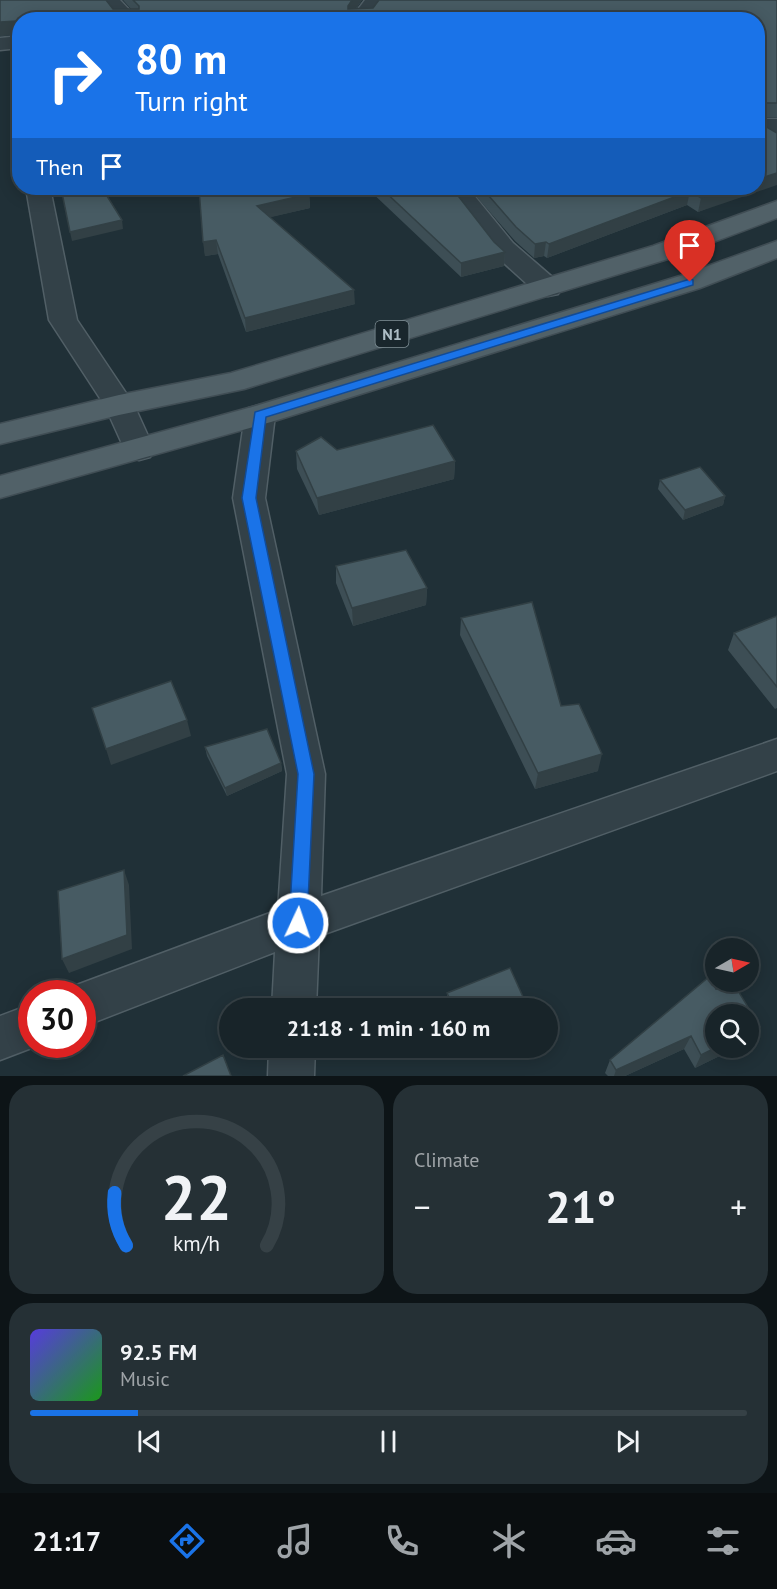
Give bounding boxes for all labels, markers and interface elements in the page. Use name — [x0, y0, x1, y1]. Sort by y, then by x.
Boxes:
text: 80 m — [135, 31, 227, 86]
icon: right — [36, 36, 114, 114]
text: Turn right — [135, 84, 248, 118]
icon: arrive — [95, 150, 128, 183]
text: Then — [36, 153, 83, 181]
pin — [664, 220, 715, 282]
icon: arrive — [673, 229, 706, 262]
road number: N1 — [376, 321, 408, 347]
position arrow — [266, 891, 330, 955]
north arrow — [705, 938, 759, 992]
map controls — [705, 938, 759, 1058]
speed limit sign: 30 — [18, 980, 96, 1058]
button: search — [705, 1004, 759, 1058]
text: 21:18 · 1 min · 160 m — [287, 1014, 490, 1042]
text: Climate — [414, 1147, 480, 1173]
text: 22 — [161, 1156, 232, 1237]
text: 21° — [545, 1177, 616, 1235]
text: − — [414, 1185, 431, 1228]
text: + — [730, 1185, 747, 1228]
text: km/h — [173, 1230, 220, 1258]
text: 92.5 FM — [120, 1338, 197, 1366]
text: Music — [120, 1366, 169, 1392]
icon: previous — [133, 1425, 166, 1458]
icon: pause — [372, 1425, 405, 1458]
icon: next — [611, 1425, 644, 1458]
icon: directions — [166, 1520, 208, 1562]
icon: music — [274, 1520, 316, 1562]
icon: phone — [381, 1520, 423, 1562]
icon: climate — [488, 1520, 530, 1562]
icon: car — [595, 1520, 637, 1562]
icon: filters — [702, 1520, 744, 1562]
text: 21:17 — [33, 1524, 101, 1558]

